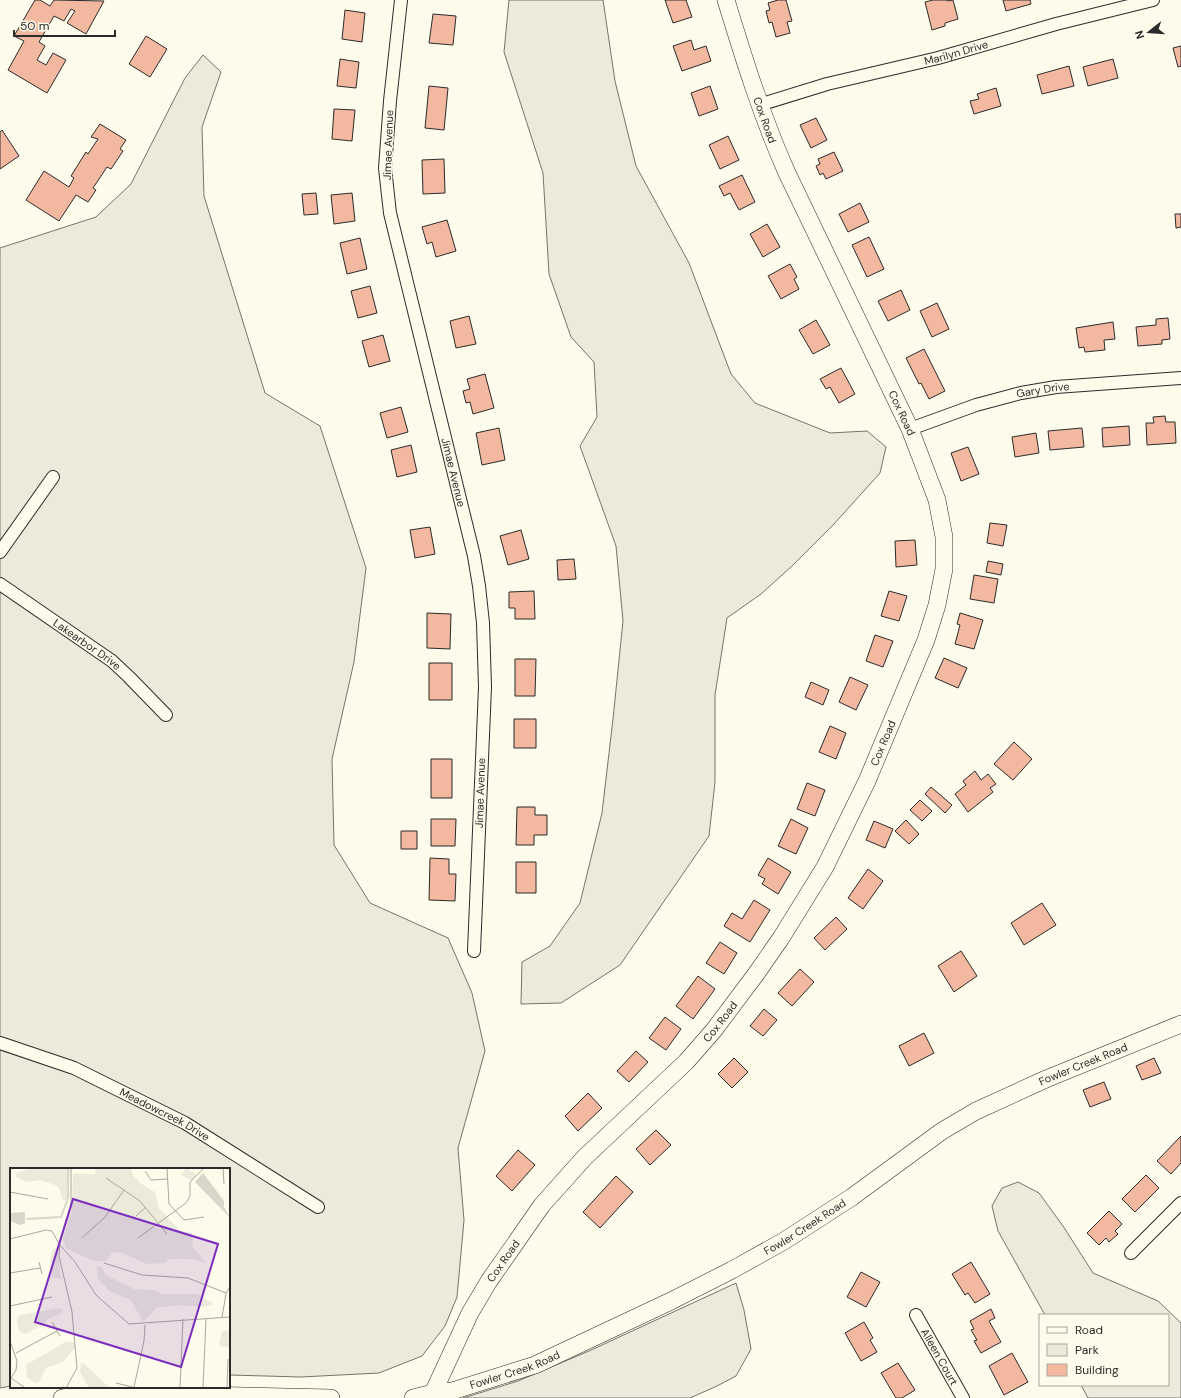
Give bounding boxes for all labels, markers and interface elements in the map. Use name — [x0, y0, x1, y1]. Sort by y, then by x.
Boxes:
scale bar — [14, 12, 115, 38]
north arrow — [1129, 12, 1169, 52]
text: 50 m — [20, 18, 49, 34]
text: N — [1132, 29, 1147, 41]
street label: Marilyn Drive — [923, 37, 990, 68]
street label: Cox Road — [750, 95, 780, 145]
street label: Jimae Avenue — [380, 110, 396, 180]
street label: Gary Drive — [1015, 379, 1070, 401]
street label: Cox Road — [885, 388, 919, 438]
street label: Jimae Avenue — [438, 436, 469, 508]
street label: Lakearbor Drive — [51, 616, 124, 673]
street label: Cox Road — [867, 718, 899, 768]
street label: Jimae Avenue — [472, 758, 488, 828]
street label: Cox Road — [700, 998, 740, 1045]
street label: Fowler Creek Road — [1037, 1040, 1130, 1088]
street label: Meadowcreek Drive — [117, 1085, 212, 1144]
inset map — [10, 1168, 230, 1388]
street label: Fowler Creek Road — [761, 1196, 849, 1258]
street label: Cox Road — [484, 1237, 523, 1285]
legend — [1039, 1314, 1169, 1386]
text: Road — [1075, 1322, 1103, 1338]
street label: Alleen Court — [918, 1326, 961, 1388]
text: Park — [1075, 1342, 1099, 1358]
street label: Fowler Creek Road — [468, 1347, 562, 1392]
text: Building — [1075, 1362, 1119, 1378]

